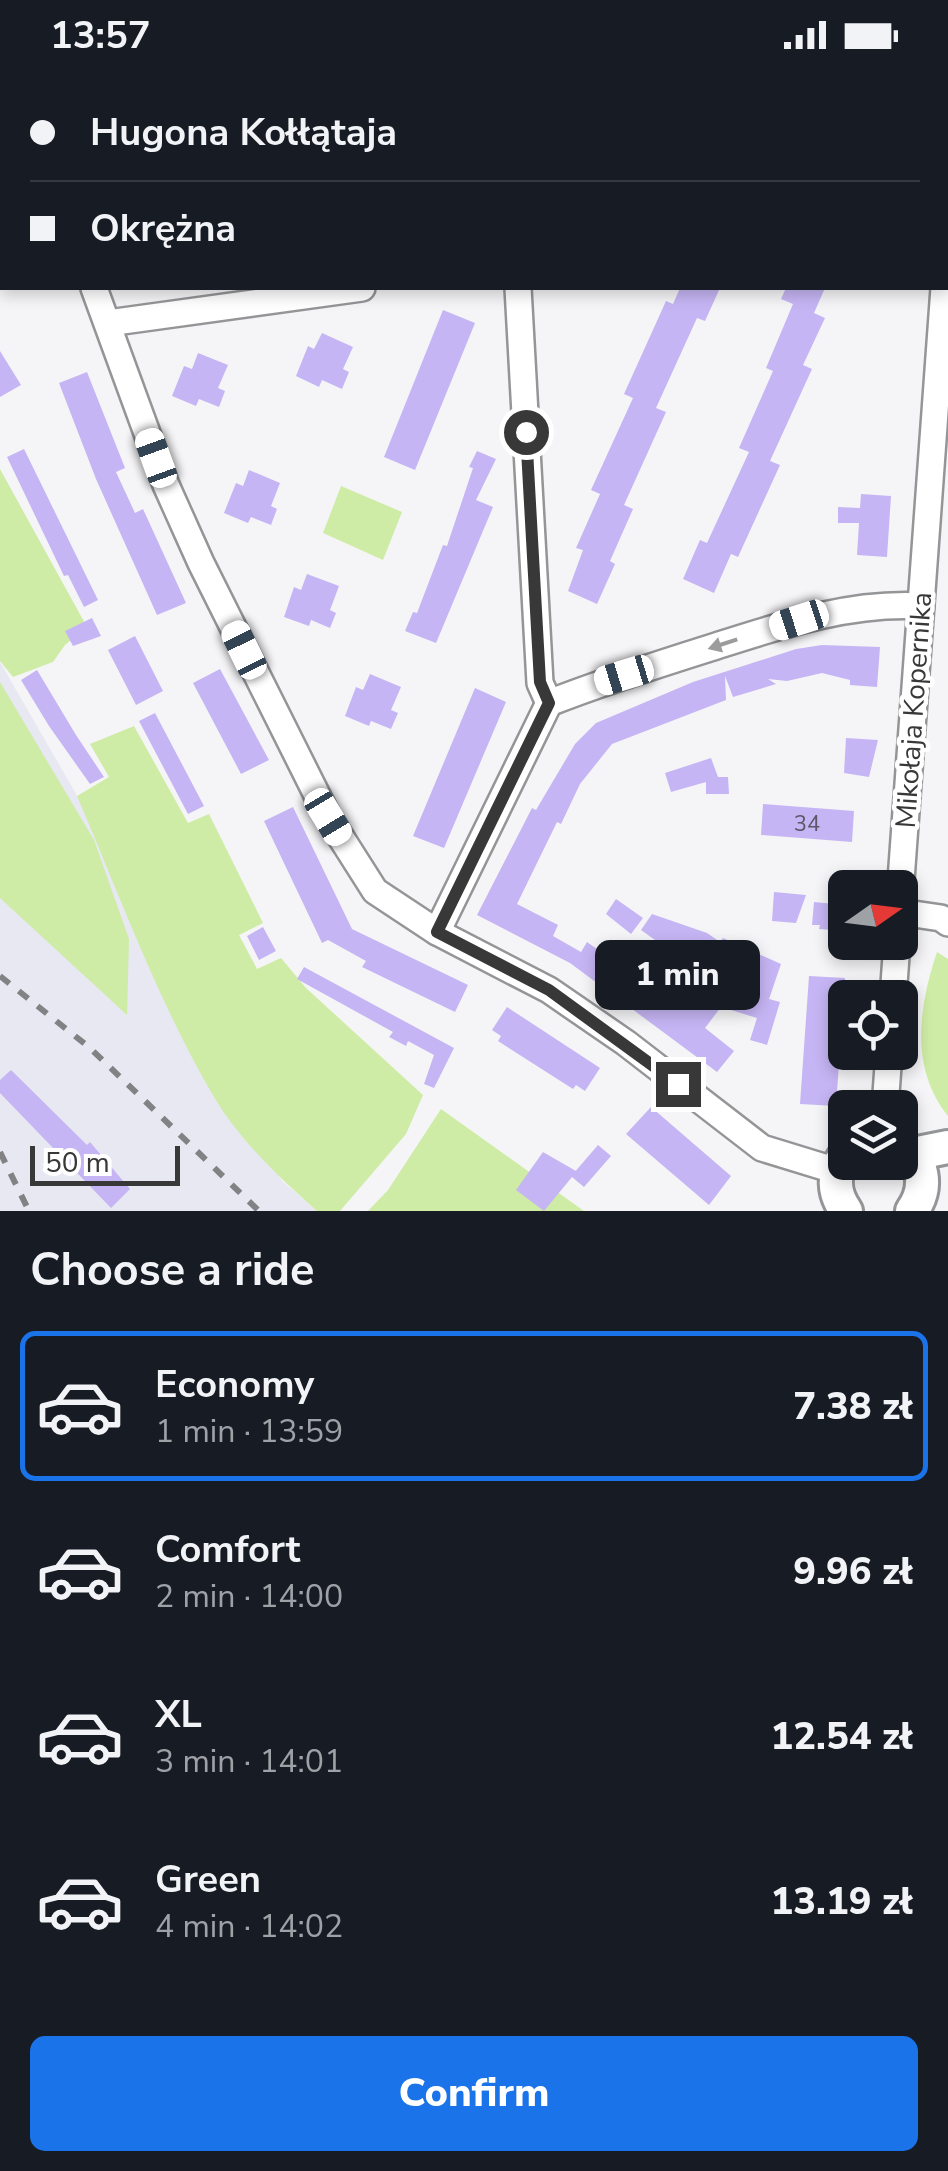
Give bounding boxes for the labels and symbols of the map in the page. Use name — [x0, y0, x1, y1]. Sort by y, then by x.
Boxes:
route start — [504, 410, 549, 455]
car — [132, 425, 180, 491]
street label: Mikołaja Kopernika — [887, 591, 941, 829]
car — [766, 596, 832, 644]
car — [217, 616, 271, 684]
one-way arrow — [708, 637, 738, 652]
car — [591, 652, 657, 698]
car — [300, 784, 356, 850]
house number: 34 — [794, 809, 820, 839]
north arrow — [828, 870, 918, 960]
callout: 1 min — [596, 939, 760, 1009]
route end — [656, 1062, 701, 1107]
scale bar — [30, 1141, 180, 1186]

